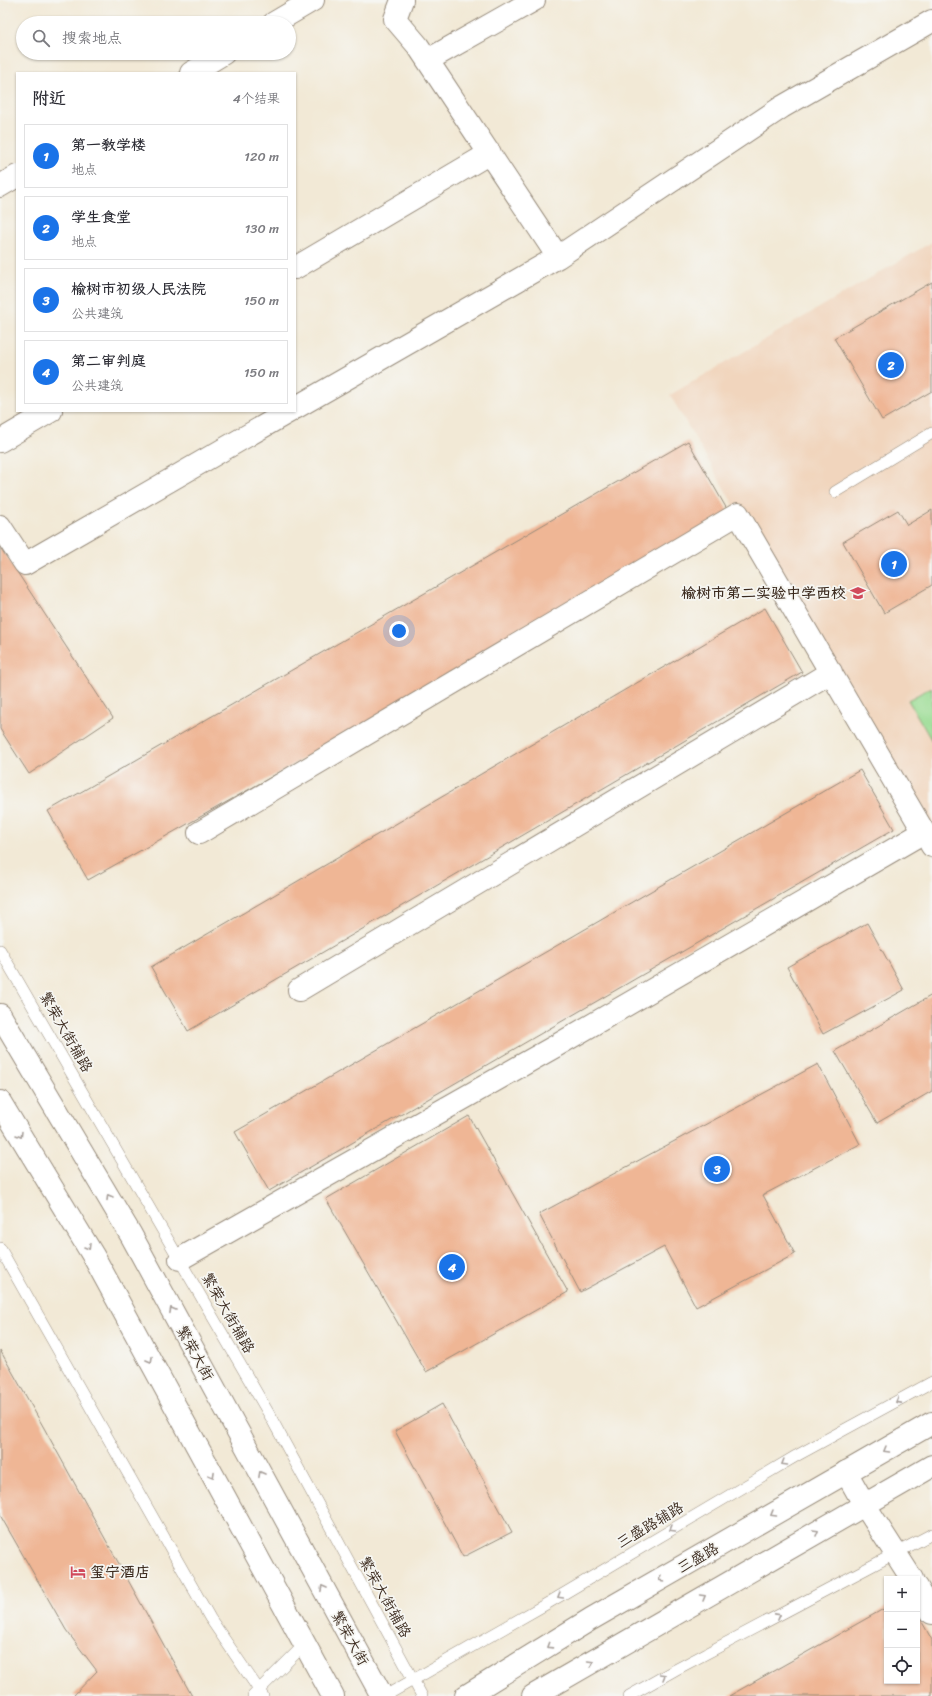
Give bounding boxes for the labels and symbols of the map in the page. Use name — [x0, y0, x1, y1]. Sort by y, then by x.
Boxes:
pin: 2 — [878, 350, 904, 380]
pin: 1 — [881, 549, 907, 579]
place label: 榆树市第二实验中学西校 — [681, 580, 846, 606]
school or university icon: 榆树市第二实验中学西校 — [849, 584, 867, 602]
your location — [389, 621, 409, 641]
street label: 繁荣大街辅路 — [32, 987, 100, 1077]
one-way arrow — [16, 1131, 23, 1138]
pin: 3 — [704, 1154, 730, 1184]
one-way arrow — [106, 1194, 113, 1201]
one-way arrow — [83, 1243, 90, 1250]
pin: 4 — [439, 1252, 465, 1282]
street label: 繁荣大街辅路 — [194, 1268, 262, 1358]
one-way arrow — [169, 1307, 177, 1314]
street label: 繁荣大街 — [169, 1320, 221, 1386]
one-way arrow — [146, 1356, 153, 1364]
one-way arrow — [895, 1396, 902, 1403]
one-way arrow — [883, 1445, 890, 1452]
one-way arrow — [781, 1459, 788, 1466]
one-way arrow — [208, 1471, 215, 1478]
one-way arrow — [258, 1471, 266, 1478]
street label: 三盛路辅路 — [611, 1495, 689, 1555]
one-way arrow — [770, 1510, 777, 1517]
one-way arrow — [669, 1525, 676, 1532]
one-way arrow — [812, 1530, 819, 1537]
street label: 三盛路 — [672, 1535, 724, 1581]
street label: 繁荣大街辅路 — [352, 1551, 418, 1643]
place label: 玺宁酒店 — [90, 1559, 150, 1585]
hotel icon: 玺宁酒店 — [69, 1563, 87, 1581]
one-way arrow — [658, 1575, 665, 1582]
one-way arrow — [320, 1585, 328, 1592]
one-way arrow — [557, 1591, 564, 1598]
one-way arrow — [699, 1595, 706, 1602]
street label: 繁荣大街 — [324, 1605, 376, 1671]
one-way arrow — [774, 1613, 781, 1620]
one-way arrow — [546, 1641, 553, 1648]
one-way arrow — [587, 1660, 594, 1667]
one-way arrow — [659, 1674, 666, 1681]

